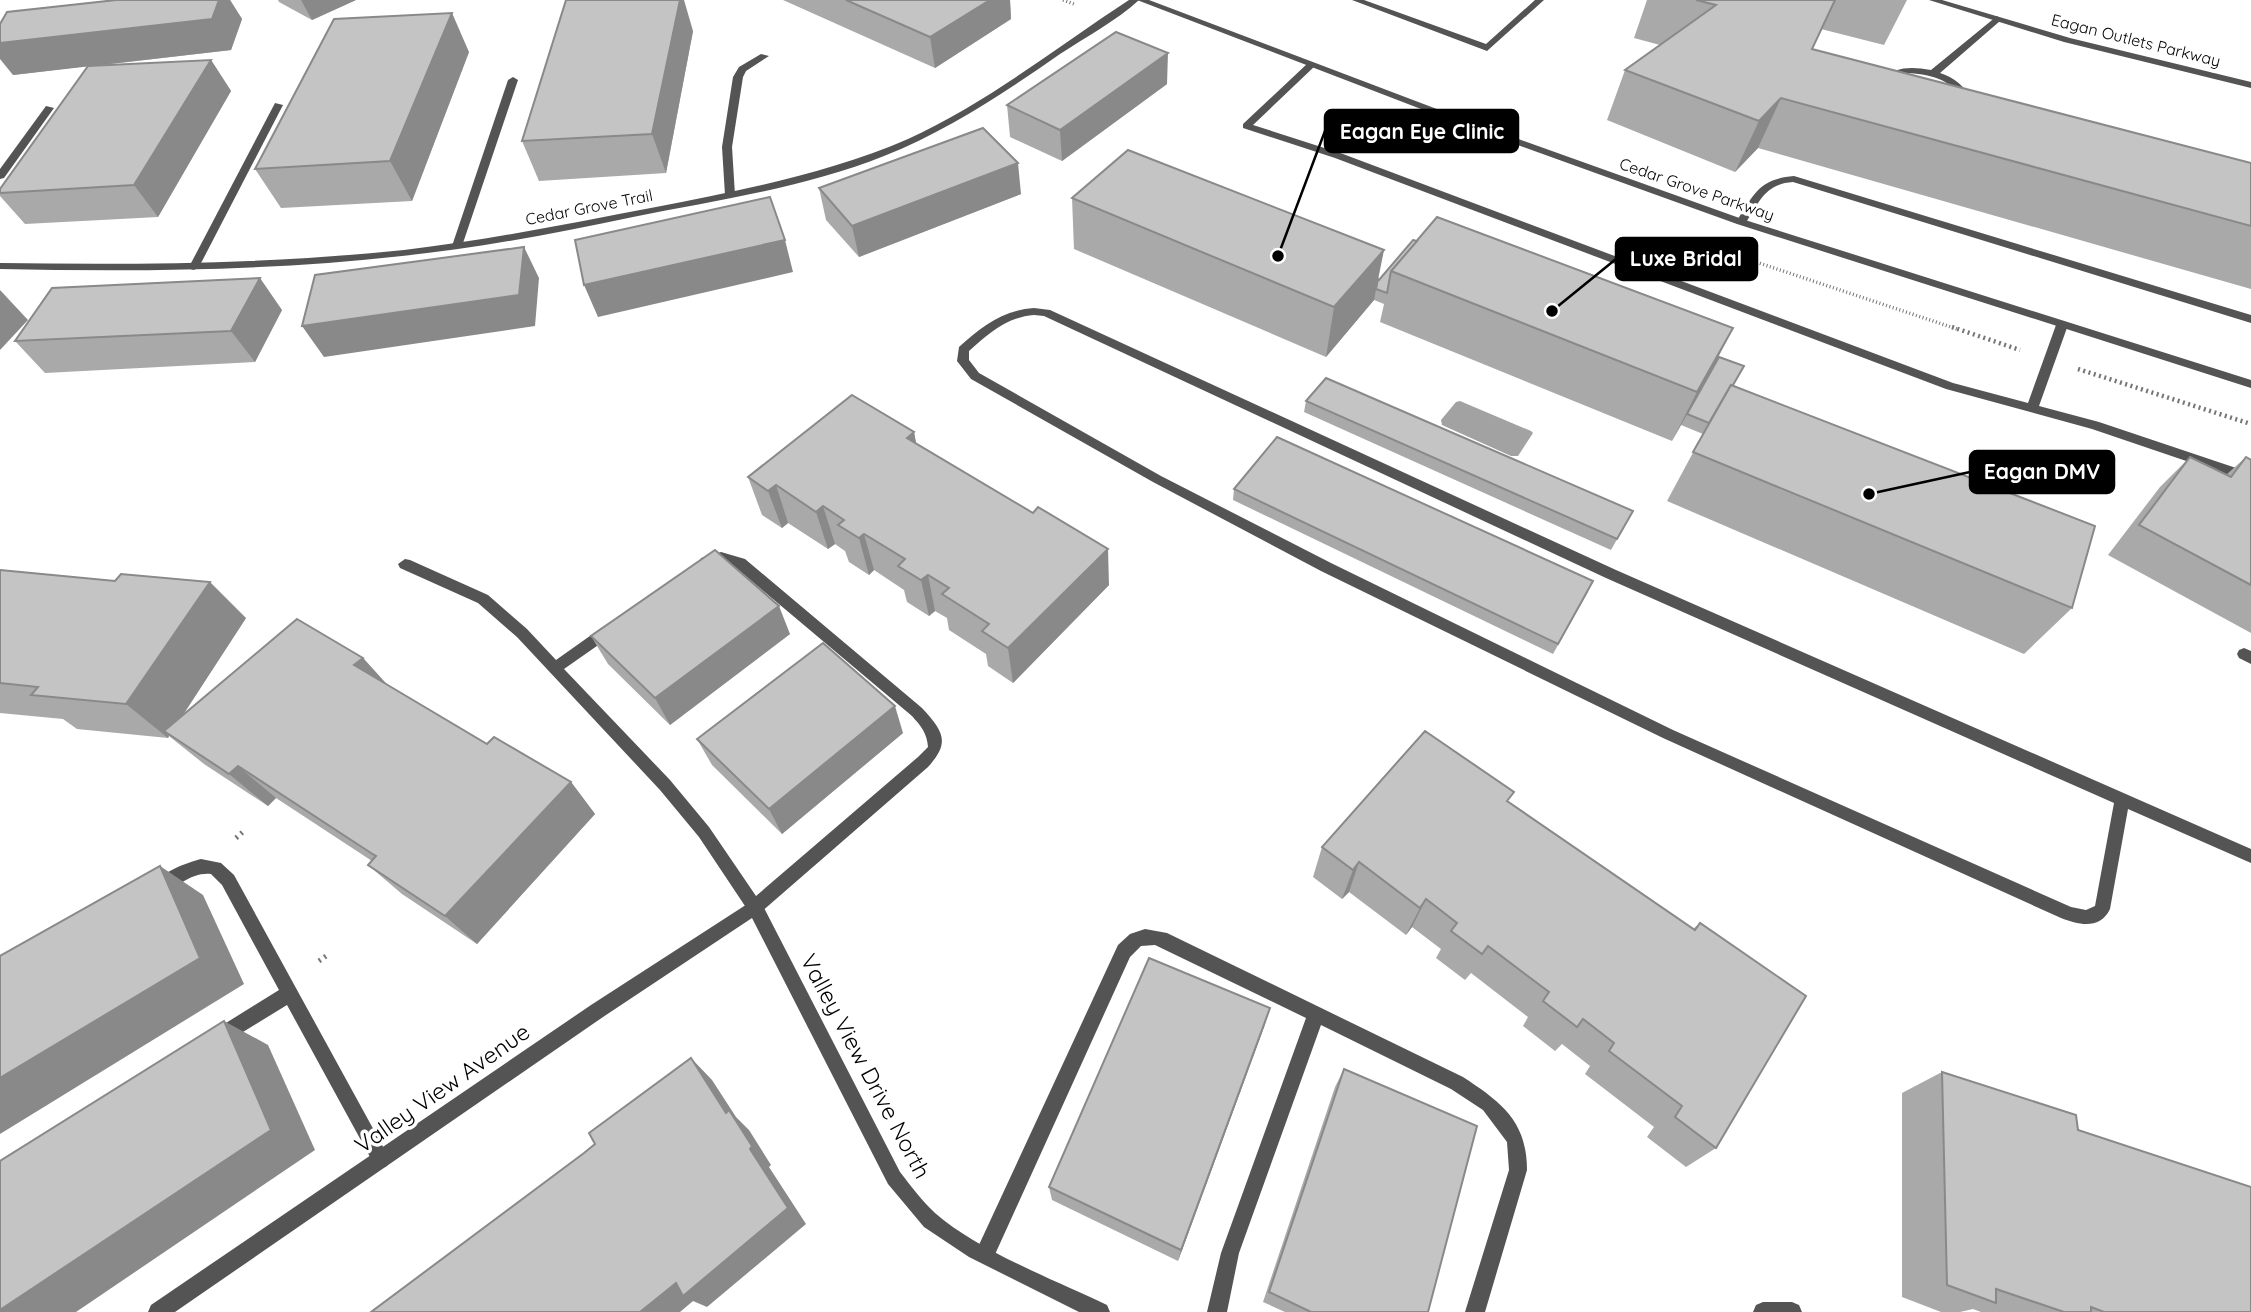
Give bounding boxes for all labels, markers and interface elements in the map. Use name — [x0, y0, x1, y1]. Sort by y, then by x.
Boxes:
street label: Eagan Outlets Parkway — [2049, 9, 2223, 71]
callout: Eagan Eye Clinic — [1325, 110, 1518, 152]
text: Eagan Eye Clinic — [1340, 118, 1504, 144]
street label: Cedar Grove Parkway — [1617, 153, 1777, 225]
street label: Cedar Grove Trail — [524, 185, 654, 229]
callout: Luxe Bridal — [1616, 238, 1757, 280]
text: Luxe Bridal — [1630, 245, 1742, 271]
callout: Eagan DMV — [1970, 451, 2114, 493]
text: Eagan DMV — [1984, 458, 2100, 484]
street label: Valley View Drive North — [794, 949, 938, 1183]
street label: Valley View Avenue — [349, 1017, 535, 1159]

